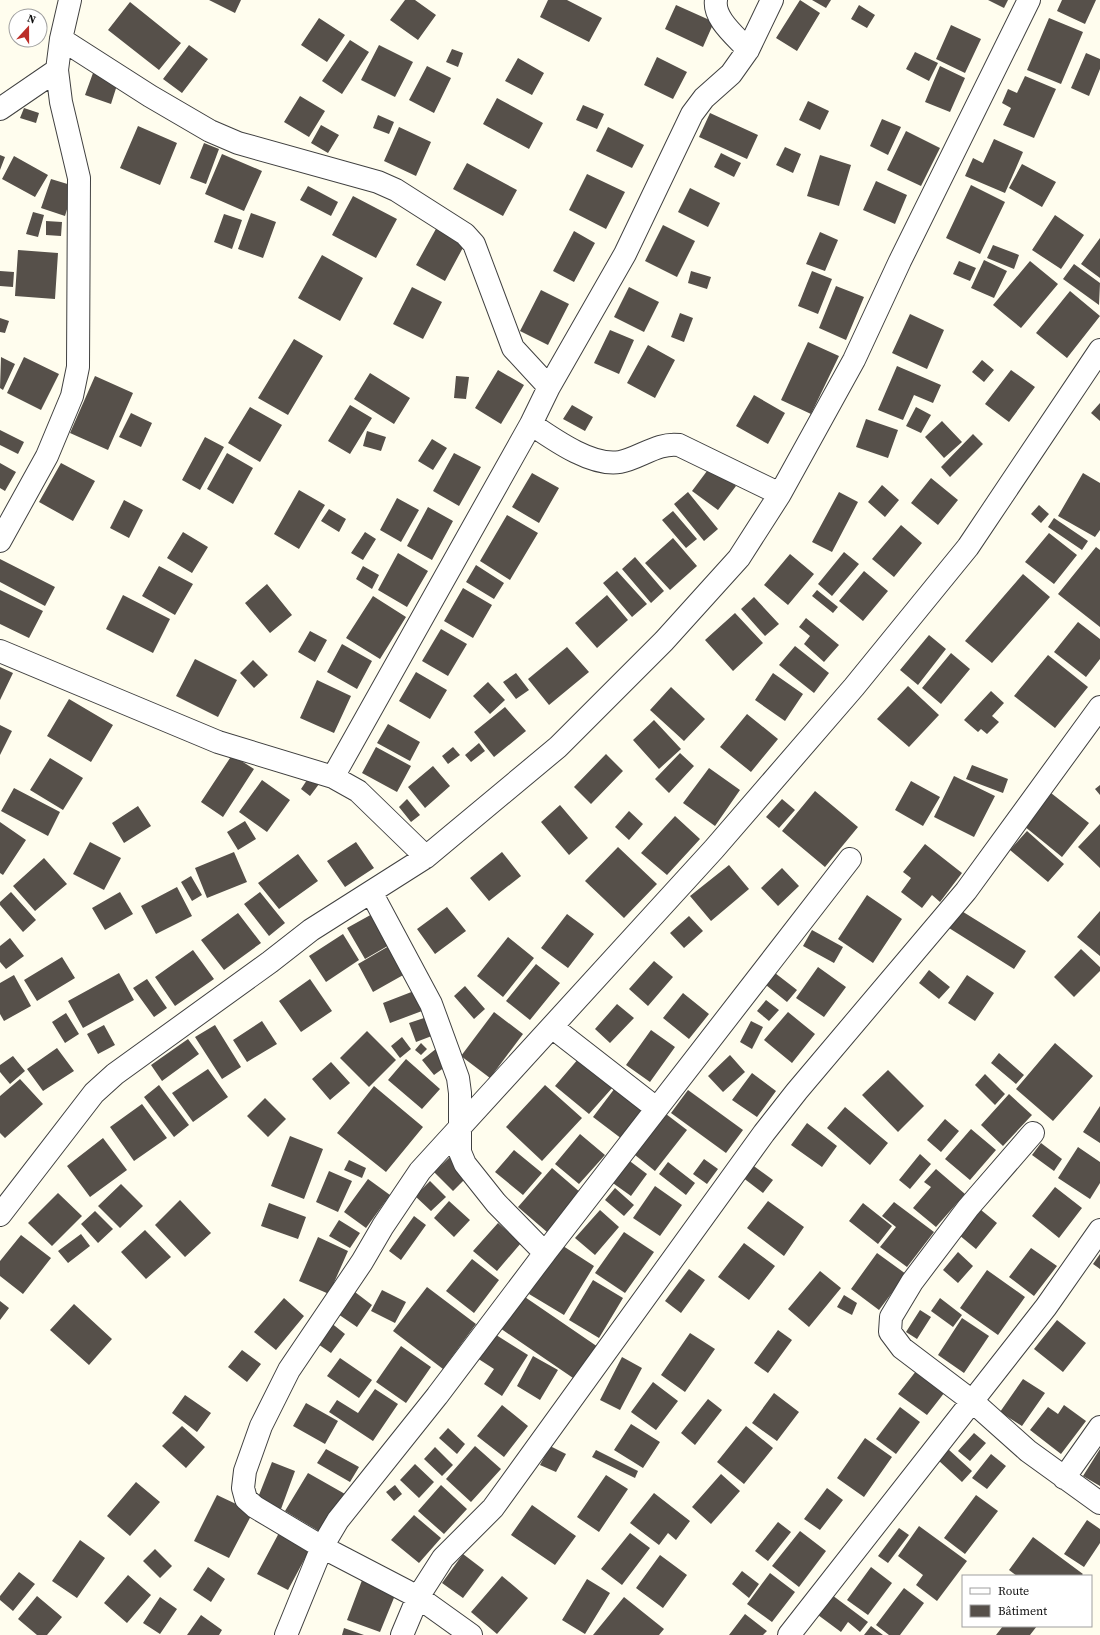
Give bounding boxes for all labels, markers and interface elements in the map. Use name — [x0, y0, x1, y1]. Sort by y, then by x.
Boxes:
north arrow — [8, 8, 48, 48]
text: N — [25, 11, 38, 28]
legend — [962, 1575, 1092, 1627]
text: Route — [998, 1583, 1029, 1599]
text: Bâtiment — [998, 1603, 1047, 1619]

